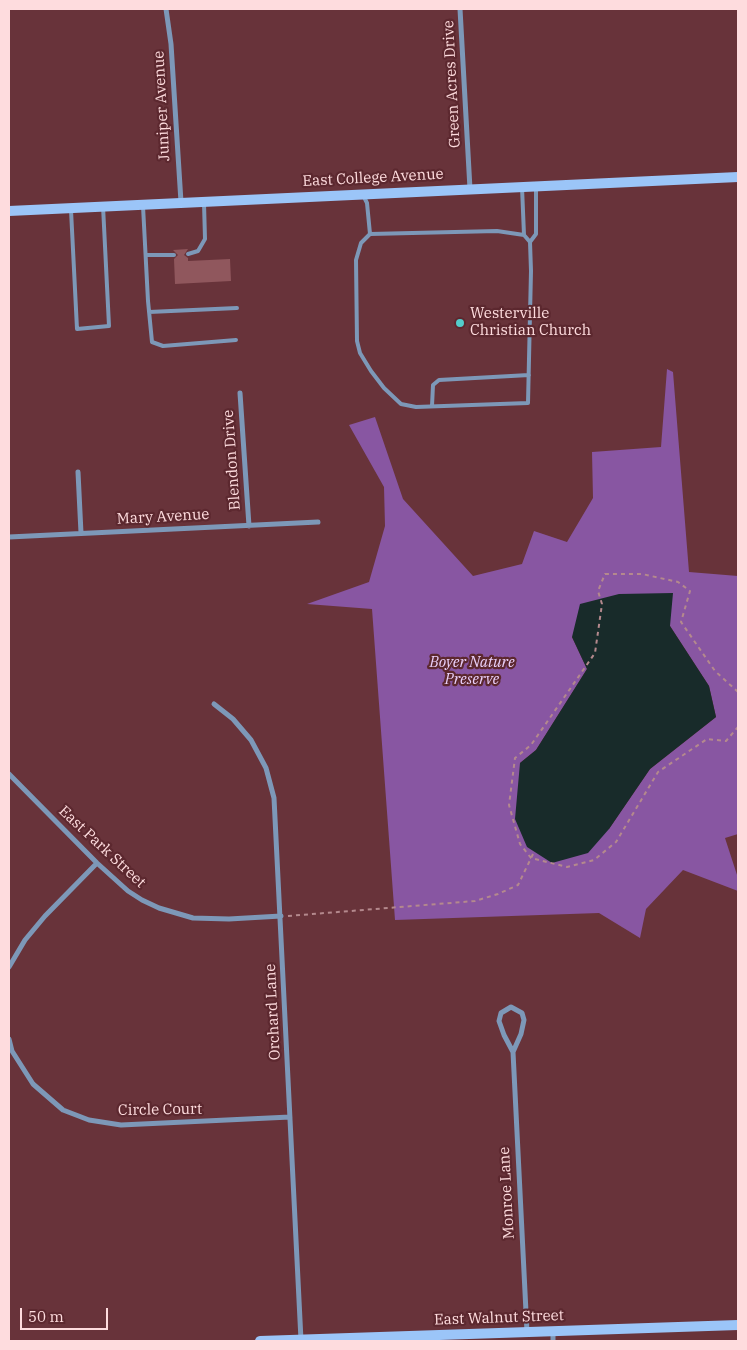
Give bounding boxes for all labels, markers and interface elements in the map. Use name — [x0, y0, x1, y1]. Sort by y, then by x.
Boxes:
street label: Green Acres Drive — [440, 20, 464, 148]
street label: Juniper Avenue — [150, 50, 174, 162]
street label: East College Avenue — [302, 165, 444, 191]
place label: Westerville Christian Church — [470, 305, 591, 340]
marker: Westerville Christian Church — [454, 317, 466, 329]
street label: Blendon Drive — [220, 409, 244, 511]
street label: Mary Avenue — [116, 506, 210, 528]
park label: Boyer Nature Preserve — [429, 654, 515, 689]
street label: East Park Street — [55, 802, 149, 892]
street label: Orchard Lane — [261, 963, 285, 1061]
street label: Circle Court — [118, 1100, 202, 1120]
street label: Monroe Lane — [496, 1146, 518, 1240]
scale bar — [22, 1298, 110, 1330]
text: 50 m — [28, 1307, 64, 1326]
street label: East Walnut Street — [434, 1307, 564, 1329]

